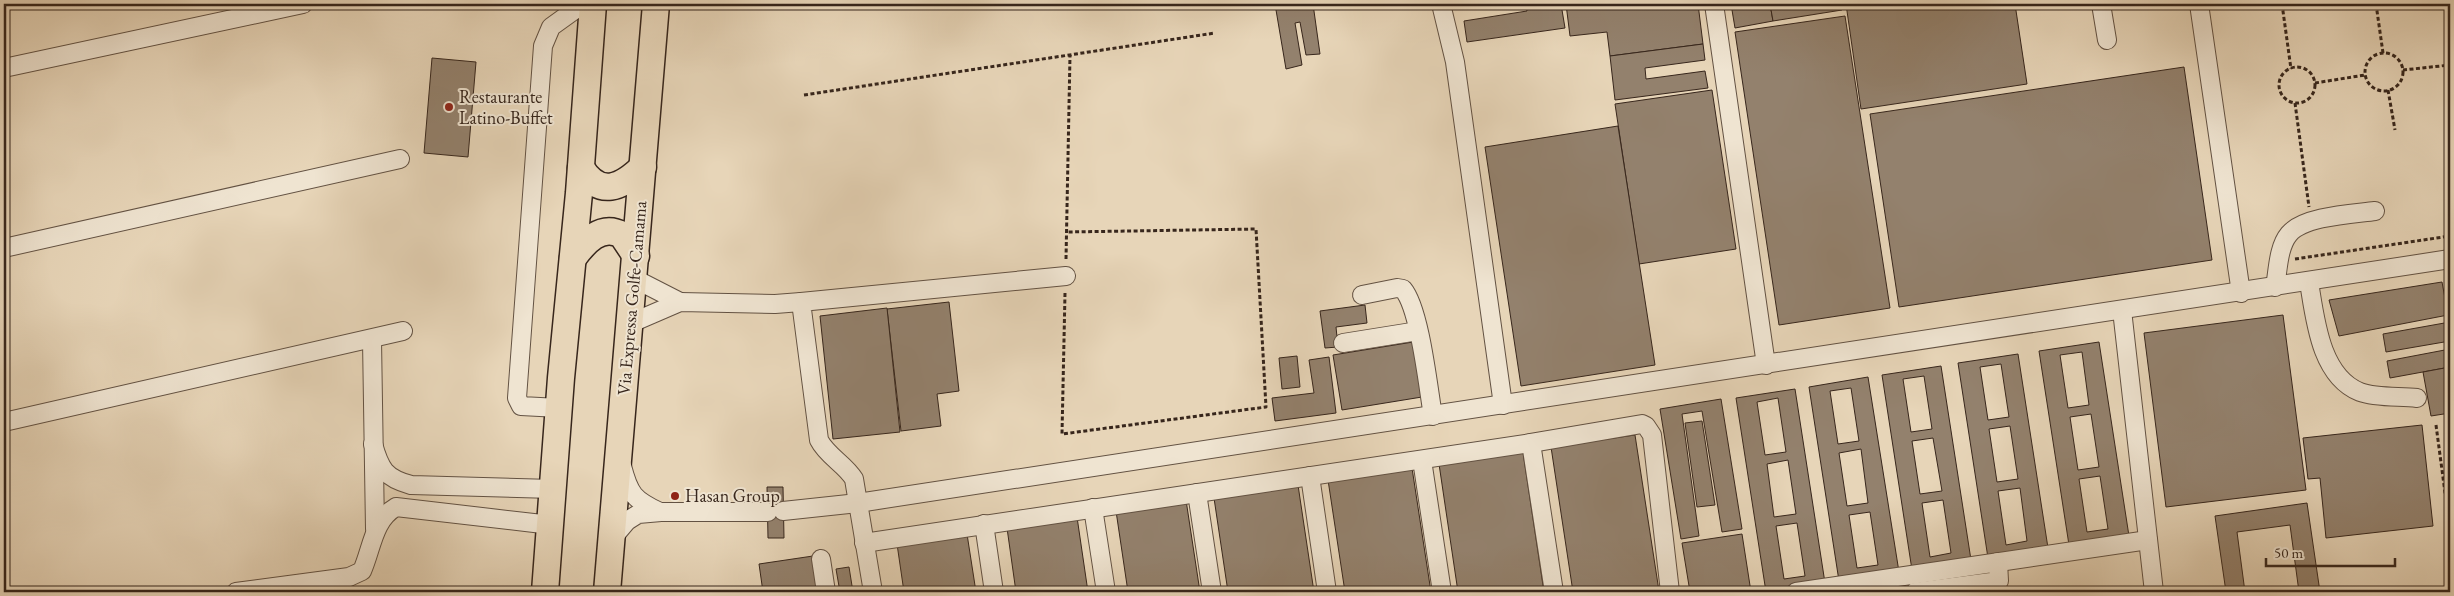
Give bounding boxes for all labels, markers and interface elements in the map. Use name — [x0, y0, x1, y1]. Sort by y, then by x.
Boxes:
place label: Restaurante Latino-Buffet — [459, 85, 553, 129]
marker: Restaurante Latino-Buffet — [443, 101, 455, 113]
street label: Via Expressa Golfe-Camama — [612, 199, 652, 396]
place label: Hasan Group — [685, 484, 780, 507]
marker: Hasan Group — [669, 490, 681, 502]
scale bar — [2266, 536, 2395, 568]
text: 50 m — [2274, 543, 2303, 562]

